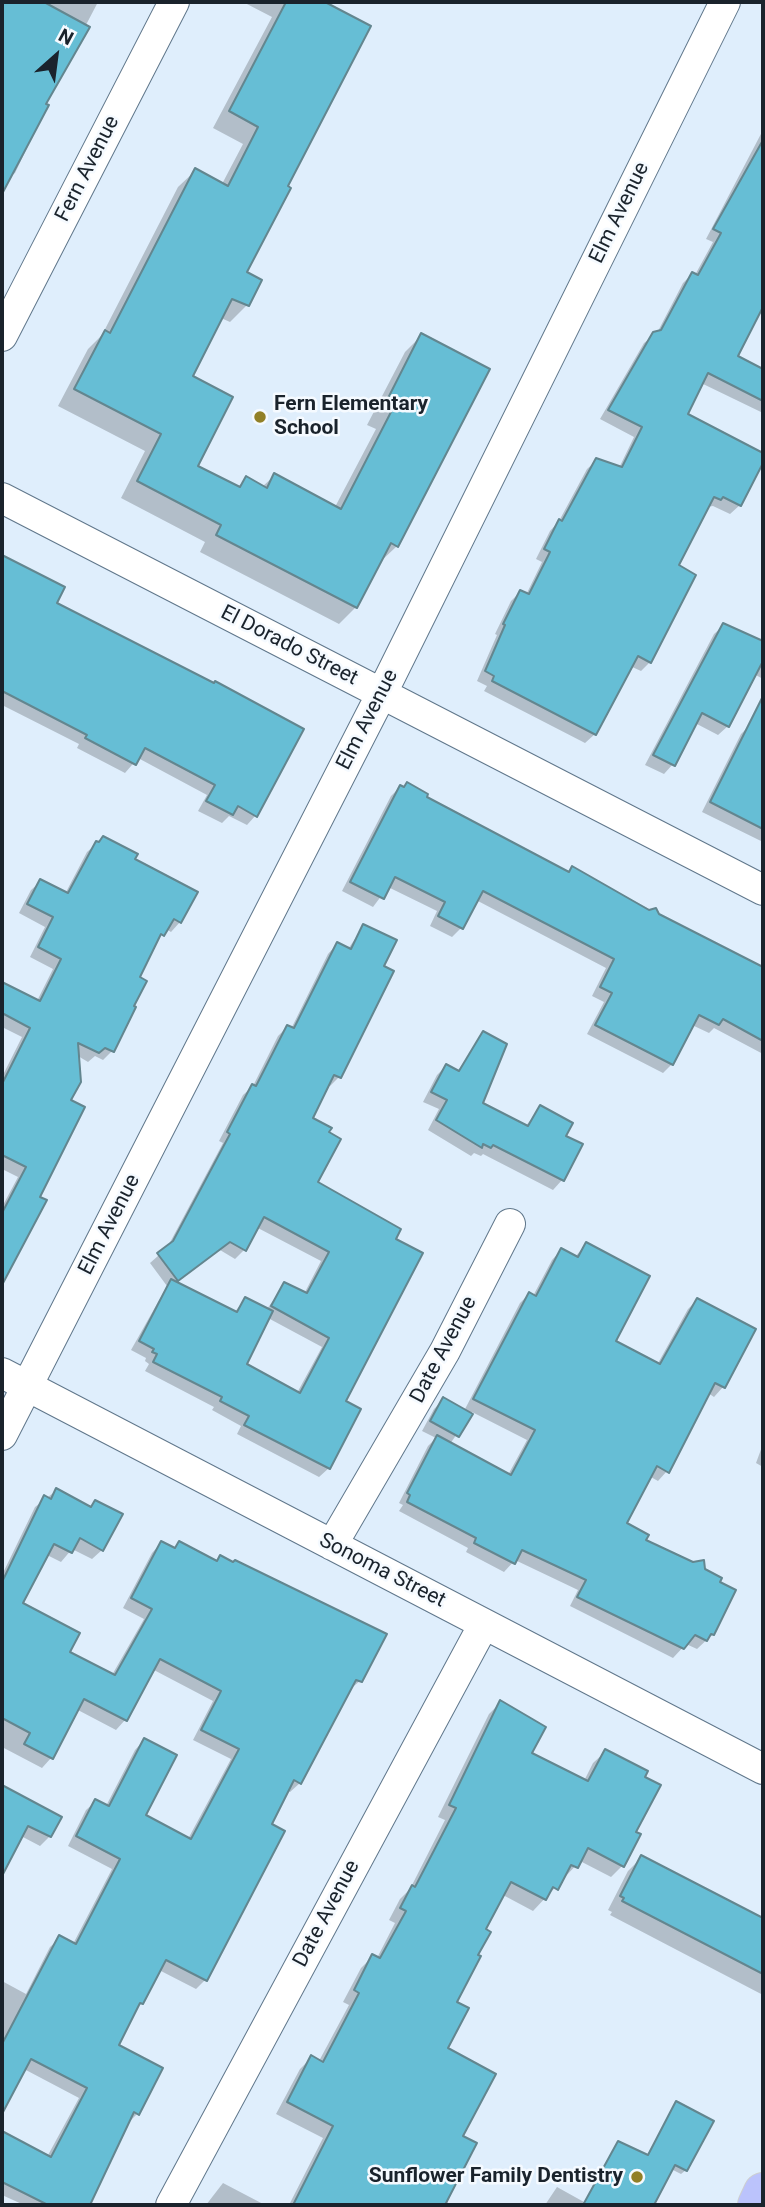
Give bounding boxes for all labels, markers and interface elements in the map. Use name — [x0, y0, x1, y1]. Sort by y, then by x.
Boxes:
north arrow — [21, 21, 91, 91]
text: N — [55, 24, 77, 50]
street label: Fern Avenue — [51, 112, 125, 226]
street label: Elm Avenue — [585, 158, 655, 268]
place label: Fern Elementary School — [274, 392, 428, 442]
marker: Fern Elementary School — [252, 409, 268, 425]
street label: El Dorado Street — [216, 601, 362, 691]
street label: Elm Avenue — [332, 666, 404, 774]
street label: Elm Avenue — [74, 1171, 146, 1279]
street label: Date Avenue — [405, 1292, 483, 1408]
street label: Sonoma Street — [315, 1528, 449, 1614]
street label: Date Avenue — [288, 1856, 366, 1972]
place label: Sunflower Family Dentistry — [369, 2164, 623, 2190]
marker: Sunflower Family Dentistry — [629, 2169, 645, 2185]

